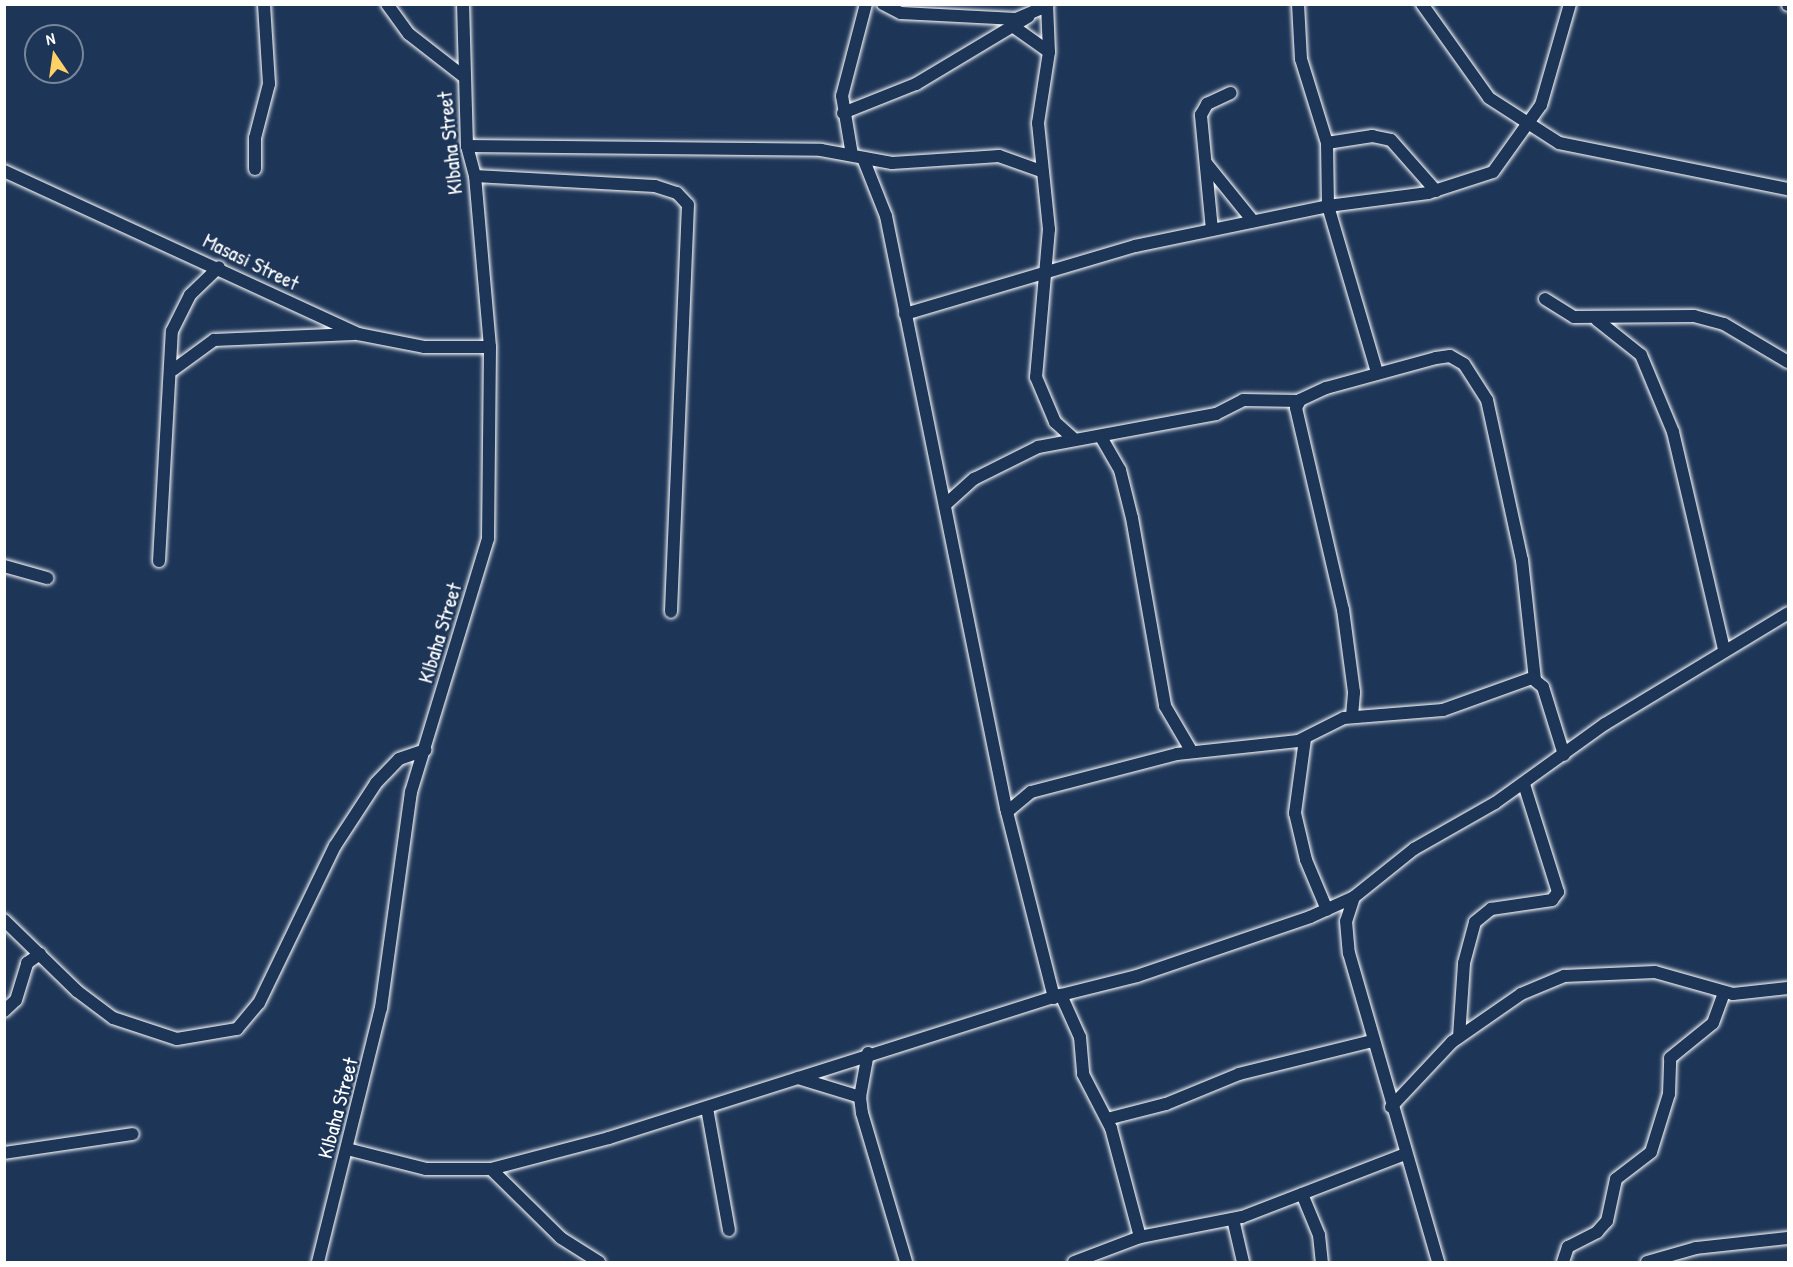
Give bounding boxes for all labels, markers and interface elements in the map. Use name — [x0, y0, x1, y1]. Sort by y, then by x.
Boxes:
north arrow — [24, 24, 84, 84]
text: N — [44, 27, 57, 50]
street label: KIbaha Street — [432, 90, 468, 196]
street label: Masasi Street — [199, 228, 303, 296]
street label: KIbaha Street — [413, 580, 467, 686]
street label: KIbaha Street — [312, 1055, 364, 1161]

